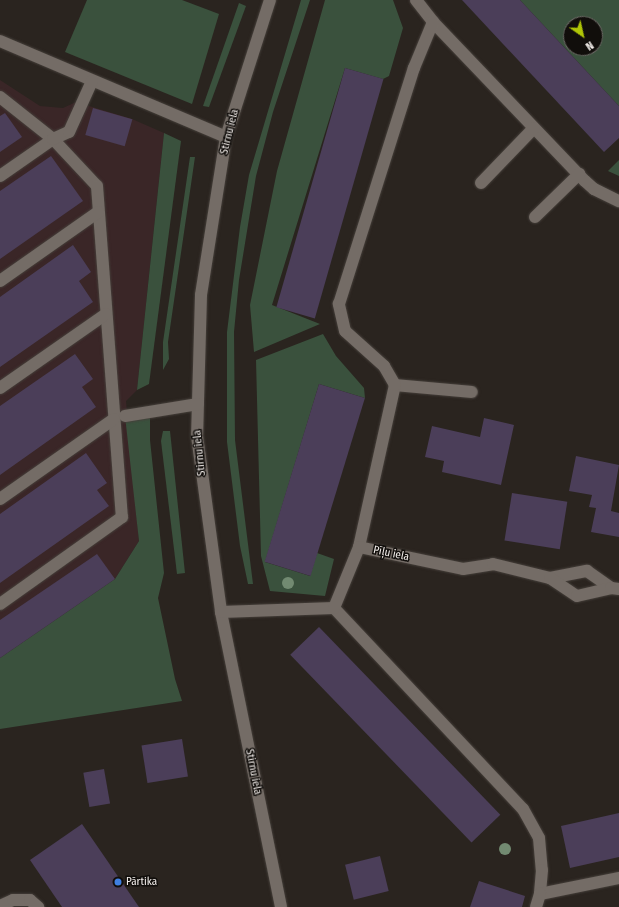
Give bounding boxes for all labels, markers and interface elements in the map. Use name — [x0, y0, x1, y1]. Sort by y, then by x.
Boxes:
north arrow — [563, 16, 603, 56]
text: N — [583, 38, 596, 53]
street label: Stirnu iela — [218, 108, 242, 156]
street label: Stirnu iela — [191, 429, 209, 477]
street label: Pīļu iela — [372, 544, 410, 564]
street label: Stirnu iela — [242, 748, 264, 796]
place label: Pārtika — [126, 875, 157, 889]
marker: Pārtika — [113, 877, 123, 887]

